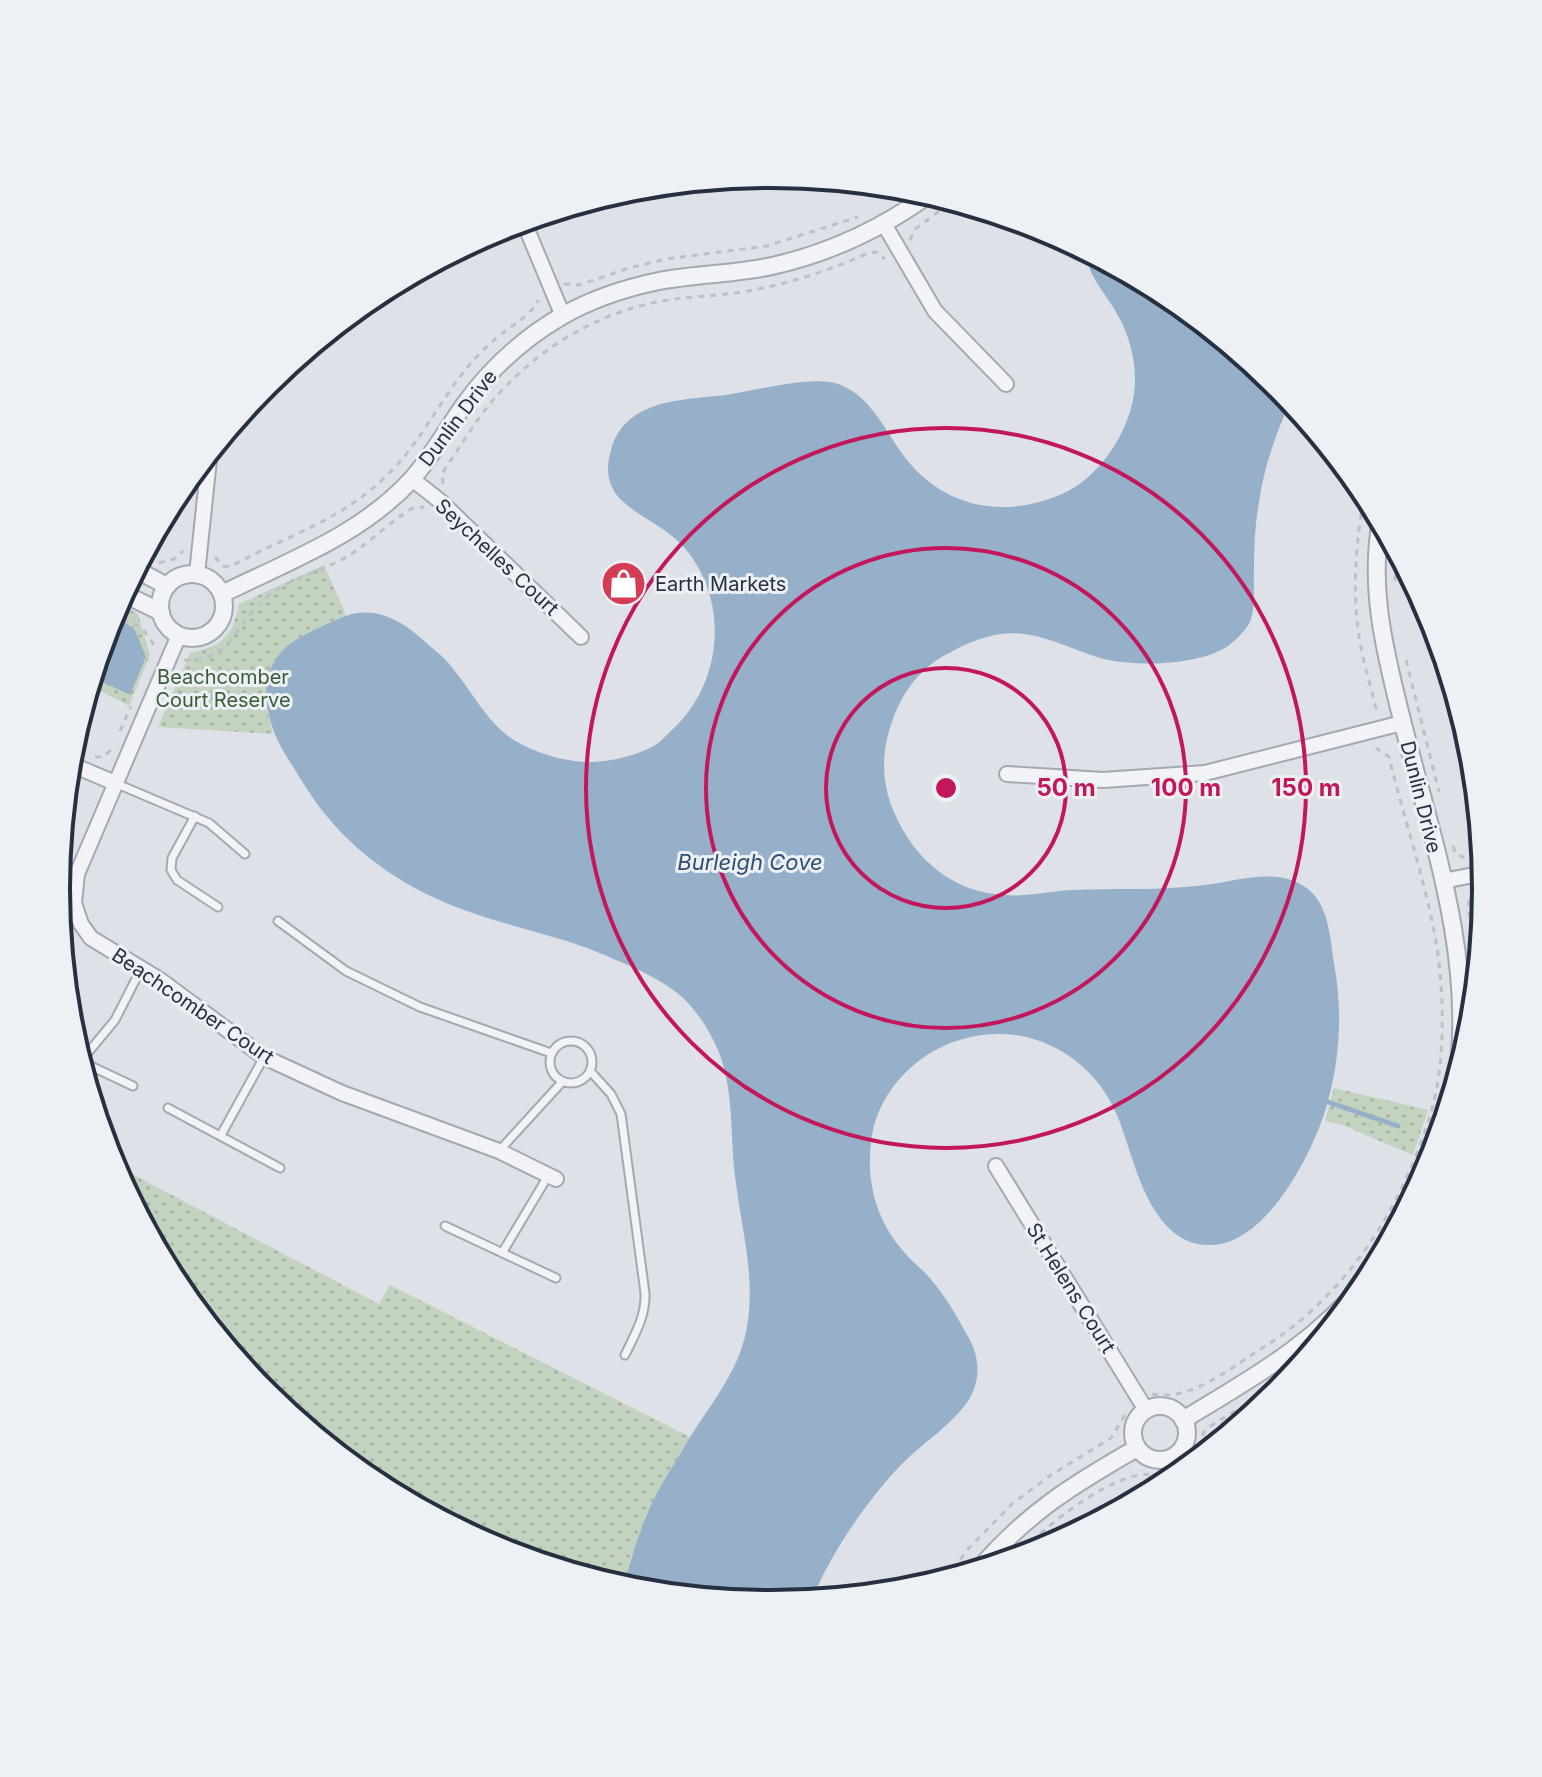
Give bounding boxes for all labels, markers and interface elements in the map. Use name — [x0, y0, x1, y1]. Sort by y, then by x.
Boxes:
street label: Dunlin Drive — [414, 365, 502, 471]
street label: Seychelles Court — [430, 494, 564, 621]
shop icon: Earth Markets — [600, 560, 648, 608]
place label: Earth Markets — [655, 572, 786, 596]
park label: Beachcomber Court Reserve — [155, 665, 291, 712]
street label: Dunlin Drive — [1395, 738, 1447, 856]
text: 50 m — [1036, 773, 1096, 802]
text: 100 m — [1151, 773, 1221, 802]
text: 150 m — [1271, 773, 1341, 802]
centre of rings — [932, 774, 960, 802]
water label: Burleigh Cove — [677, 849, 823, 875]
street label: Beachcomber Court — [107, 943, 279, 1069]
street label: St Helens Court — [1021, 1219, 1121, 1358]

